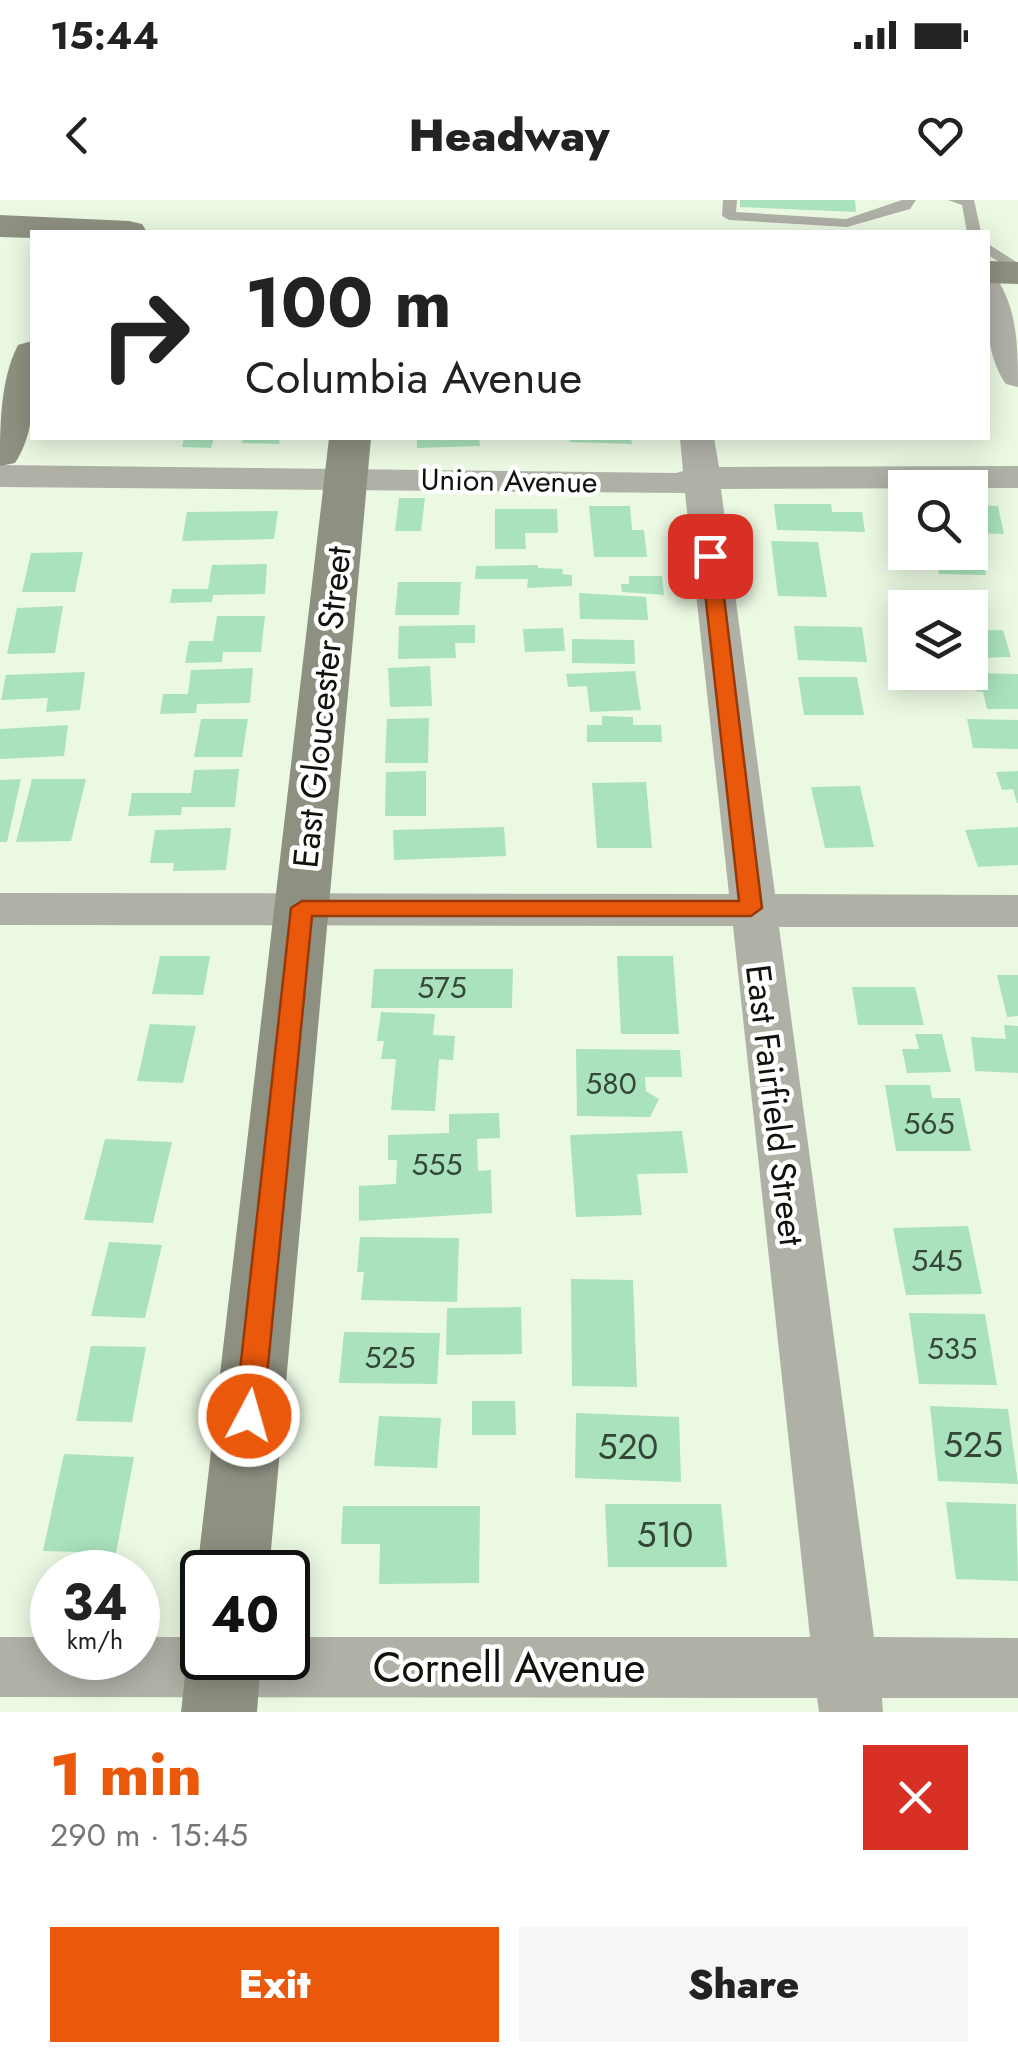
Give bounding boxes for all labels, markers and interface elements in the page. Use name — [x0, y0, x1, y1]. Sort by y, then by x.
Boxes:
text: 15:44 — [50, 8, 159, 63]
text: Headway — [408, 103, 610, 168]
icon: back — [50, 108, 105, 163]
icon: heart — [913, 108, 968, 163]
text: 100 m — [245, 252, 452, 353]
icon: right — [80, 270, 210, 400]
text: Columbia Avenue — [245, 345, 582, 410]
street label: Union Avenue — [420, 457, 598, 504]
map controls — [888, 470, 988, 690]
button: search — [888, 470, 988, 570]
pin — [668, 514, 753, 599]
icon: arrive — [683, 529, 738, 584]
street label: East Gloucester Street — [280, 543, 364, 870]
button: layers — [888, 590, 988, 690]
street label: East Fairfield Street — [733, 962, 817, 1249]
house number: 575 — [417, 966, 467, 1009]
house number: 580 — [585, 1062, 637, 1105]
house number: 565 — [903, 1102, 955, 1145]
house number: 555 — [412, 1143, 462, 1186]
house number: 545 — [911, 1239, 963, 1282]
house number: 535 — [927, 1327, 977, 1370]
house number: 525 — [365, 1336, 415, 1379]
position arrow — [197, 1364, 301, 1468]
house number: 525 — [943, 1420, 1003, 1470]
house number: 520 — [598, 1422, 658, 1472]
house number: 510 — [637, 1510, 693, 1560]
speed limit sign: 40 — [180, 1550, 310, 1680]
text: 34 — [62, 1566, 128, 1639]
text: km/h — [67, 1622, 123, 1658]
street label: Cornell Avenue — [373, 1637, 645, 1698]
text: 1 min — [50, 1731, 202, 1818]
button: close — [863, 1745, 968, 1850]
text: 290 m · 15:45 — [50, 1812, 248, 1858]
button: Exit — [50, 1927, 499, 2042]
button: Share — [519, 1927, 968, 2042]

